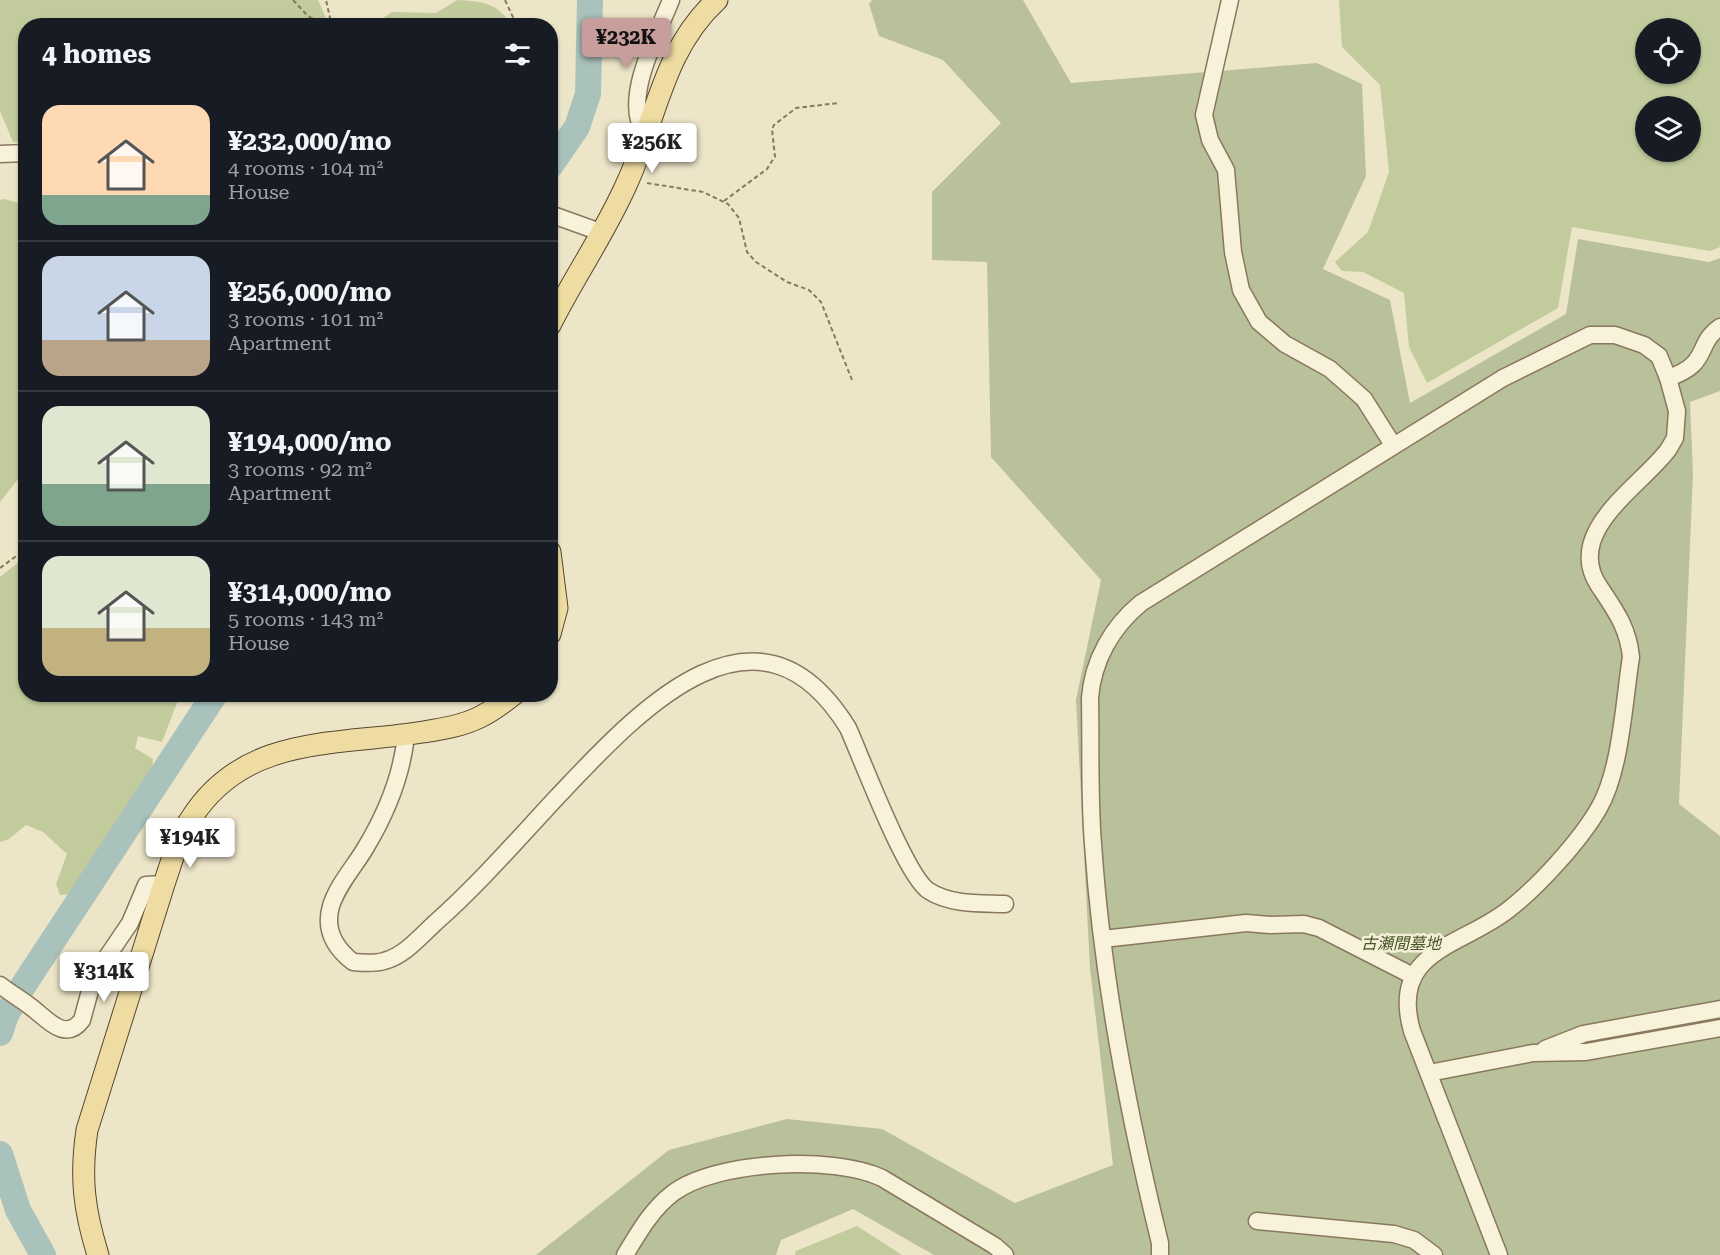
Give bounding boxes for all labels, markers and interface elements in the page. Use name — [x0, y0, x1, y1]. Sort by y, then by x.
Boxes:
pin: ¥232K — [584, 18, 668, 69]
map controls — [1635, 18, 1701, 162]
button: locate — [1635, 18, 1701, 84]
text: ¥232K — [596, 25, 656, 49]
icon: filters — [501, 38, 534, 71]
text: 4 homes — [42, 39, 151, 69]
button: layers — [1635, 96, 1701, 162]
pin: ¥256K — [610, 123, 694, 174]
text: ¥232,000/mo — [228, 126, 392, 156]
icon: home — [90, 129, 162, 201]
text: ¥256K — [622, 130, 682, 154]
text: 4 rooms · 104 m² — [228, 156, 383, 180]
text: House — [228, 180, 290, 204]
text: ¥256,000/mo — [228, 277, 392, 307]
icon: home — [90, 280, 162, 352]
text: 3 rooms · 101 m² — [228, 307, 383, 331]
text: Apartment — [228, 331, 331, 355]
text: ¥194,000/mo — [228, 427, 392, 457]
icon: home — [90, 430, 162, 502]
text: 3 rooms · 92 m² — [228, 457, 372, 481]
text: Apartment — [228, 481, 331, 505]
text: ¥314,000/mo — [228, 577, 392, 607]
icon: home — [90, 580, 162, 652]
text: 5 rooms · 143 m² — [228, 607, 383, 631]
text: House — [228, 631, 290, 655]
pin: ¥194K — [148, 818, 232, 869]
text: ¥194K — [160, 825, 220, 849]
park label: 古瀬間墓地 — [1361, 934, 1443, 953]
pin: ¥314K — [62, 952, 146, 1003]
text: ¥314K — [74, 959, 134, 983]

